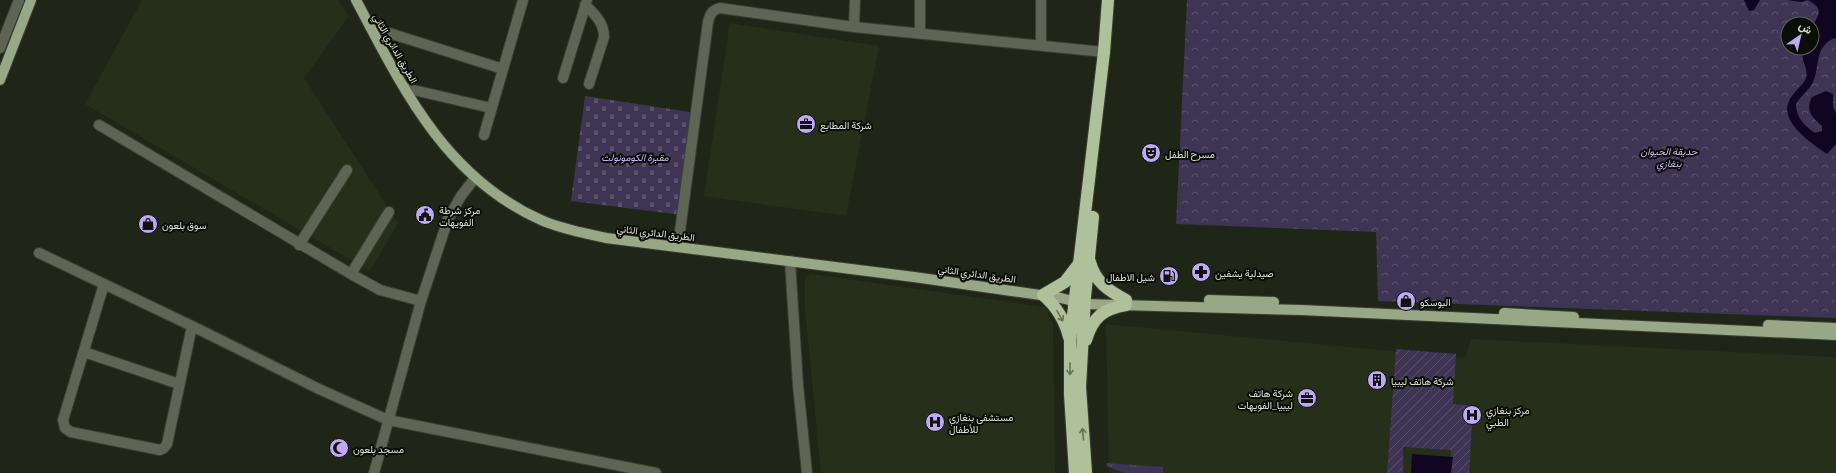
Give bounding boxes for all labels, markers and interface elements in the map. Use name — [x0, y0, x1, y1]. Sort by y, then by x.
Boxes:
street label: الطريق الدائري الثاني — [368, 10, 422, 87]
north arrow — [1780, 16, 1820, 56]
text: ش — [1796, 17, 1816, 37]
office icon: شركة المطابع — [795, 113, 817, 135]
place label: شركة المطابع — [820, 117, 872, 132]
theatre icon: مسرح الطفل — [1140, 142, 1162, 164]
park label: حديقة الحيوان بنغازي — [1641, 143, 1698, 172]
place label: مسرح الطفل — [1165, 146, 1215, 161]
park label: مقبرة الكومونولث — [601, 149, 669, 164]
place label: مركز شرطة الفويهات — [439, 202, 480, 229]
public building icon: مركز شرطة الفويهات — [414, 204, 436, 226]
shop icon: سوق بلعون — [137, 213, 159, 235]
place label: سوق بلعون — [162, 217, 206, 232]
street label: الطريق الدائري الثاني — [616, 220, 696, 246]
street label: الطريق الدائري الثاني — [937, 260, 1017, 288]
pharmacy icon: صيدلية يشفين — [1190, 261, 1212, 283]
fuel station icon: شيل الاطفال — [1158, 265, 1180, 287]
place label: صيدلية يشفين — [1215, 265, 1274, 280]
place label: شيل الاطفال — [1106, 269, 1155, 284]
shop icon: البوسكو — [1395, 290, 1417, 312]
place label: البوسكو — [1420, 294, 1451, 309]
one-way arrow — [1057, 310, 1065, 322]
one-way arrow — [1066, 362, 1074, 375]
building icon: شركة هاتف ليبيا — [1366, 369, 1388, 391]
place label: شركة هاتف ليبيا — [1391, 373, 1454, 388]
place label: شركة هاتف ليبيا_الفويهات — [1237, 385, 1293, 412]
office icon: شركة هاتف ليبيا_الفويهات — [1296, 387, 1318, 409]
place label: مركز بنغازي الطبي — [1486, 402, 1530, 431]
hospital icon: مركز بنغازي الطبي — [1461, 404, 1483, 426]
place label: مستشفى بنغازي للأطفال — [949, 409, 1013, 436]
hospital icon: مستشفى بنغازي للأطفال — [924, 411, 946, 433]
one-way arrow — [1079, 428, 1086, 441]
mosque icon: مسجد بلعون — [328, 437, 350, 459]
place label: مسجد بلعون — [353, 441, 404, 456]

